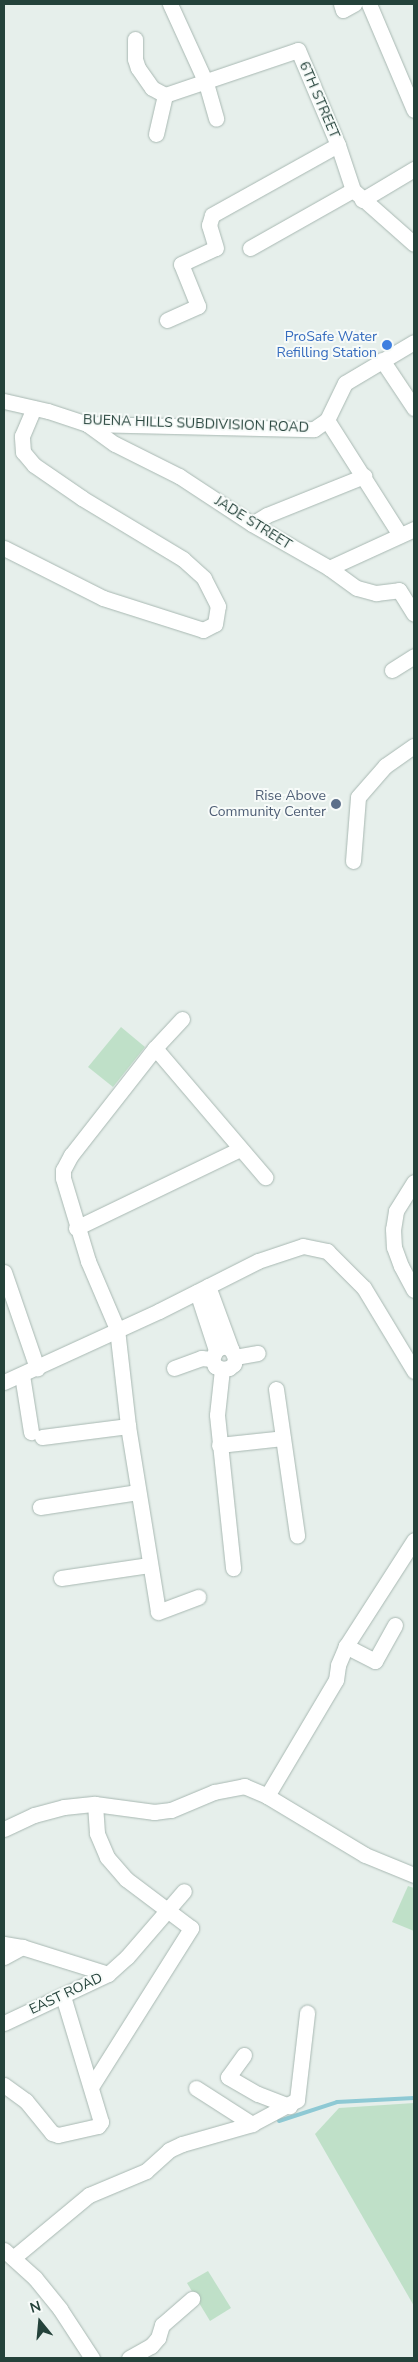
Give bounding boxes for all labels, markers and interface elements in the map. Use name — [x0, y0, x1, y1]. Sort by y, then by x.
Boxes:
street label: 6TH STREET — [295, 59, 343, 141]
place label: ProSafe Water Refilling Station — [276, 329, 377, 362]
marker: ProSafe Water Refilling Station — [381, 339, 393, 351]
street label: BUENA HILLS SUBDIVISION ROAD — [83, 412, 309, 436]
street label: JADE STREET — [211, 493, 295, 553]
place label: Rise Above Community Center — [209, 788, 326, 820]
marker: Rise Above Community Center — [330, 798, 342, 810]
street label: EAST ROAD — [27, 1970, 105, 2018]
north arrow — [15, 2297, 65, 2347]
text: N — [28, 2297, 43, 2318]

